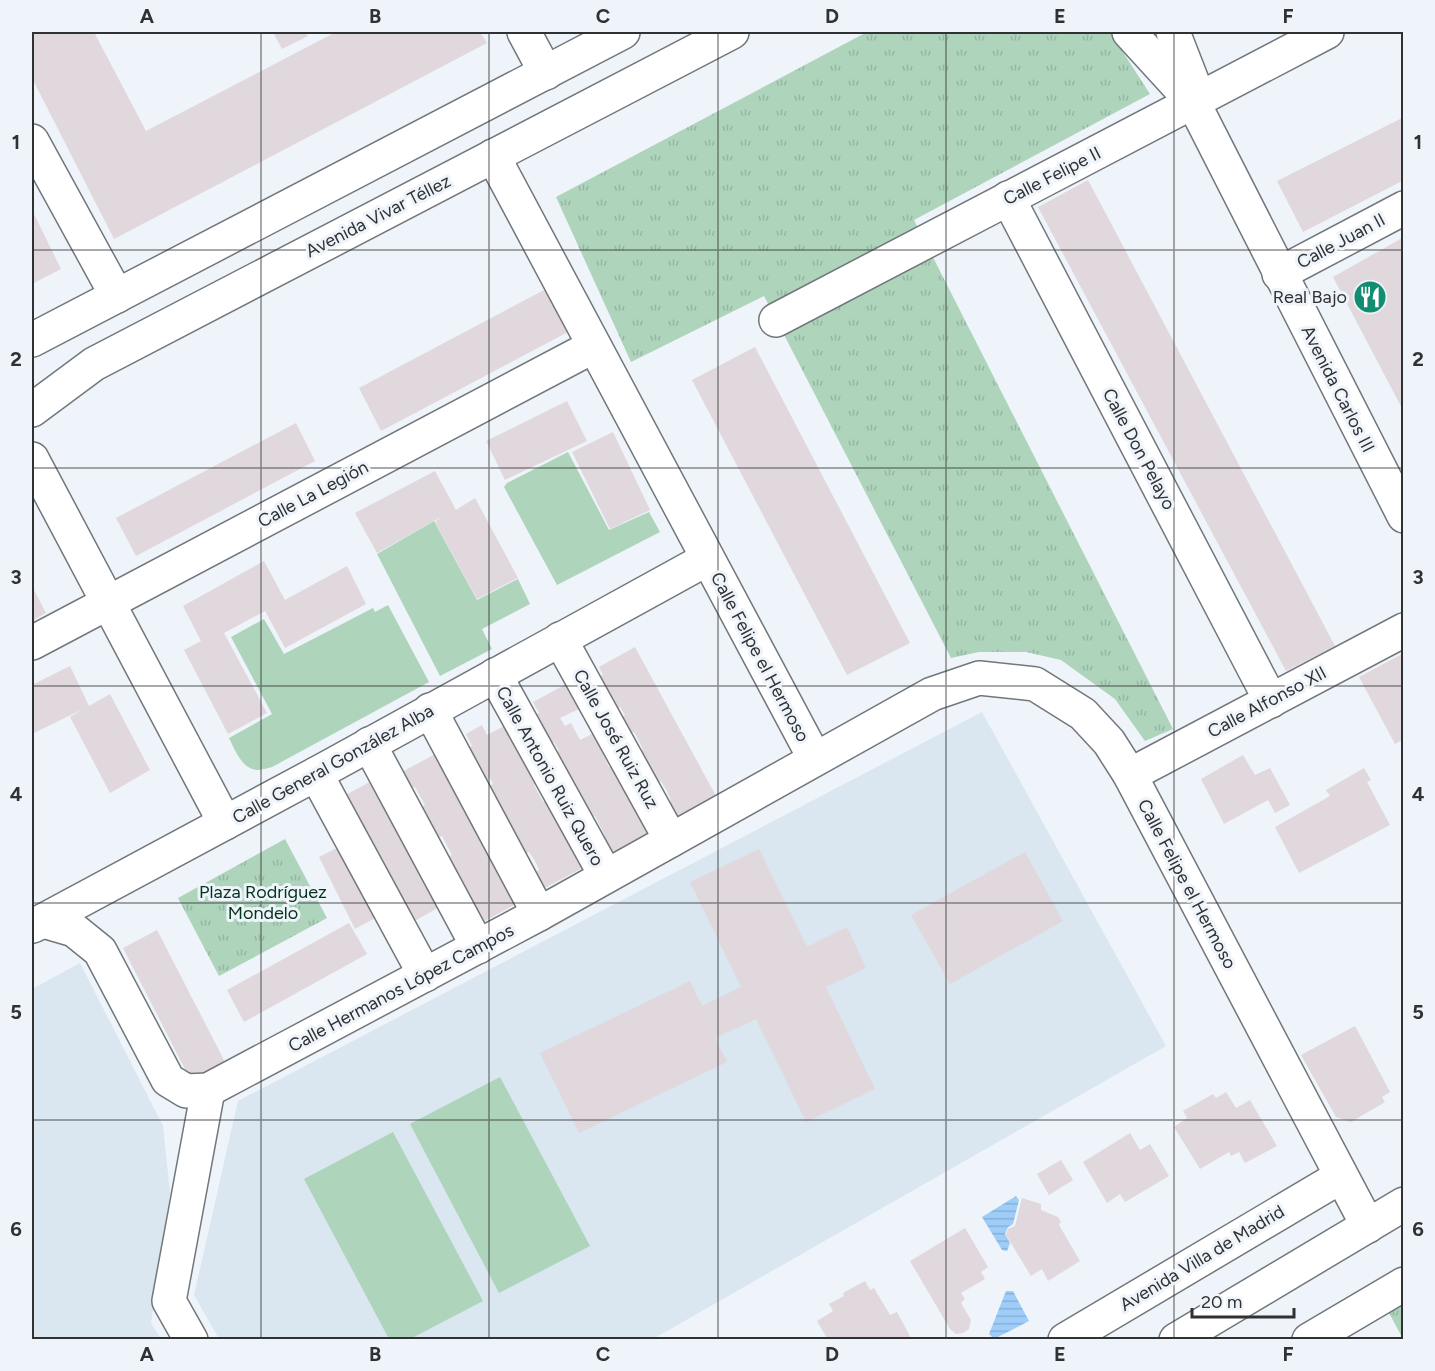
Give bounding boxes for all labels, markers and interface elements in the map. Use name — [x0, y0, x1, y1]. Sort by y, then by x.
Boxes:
text: A — [140, 4, 155, 28]
text: B — [369, 4, 381, 28]
text: C — [596, 4, 610, 28]
text: D — [825, 4, 839, 28]
text: E — [1054, 4, 1066, 28]
text: F — [1282, 4, 1294, 28]
text: 1 — [12, 130, 20, 154]
text: 1 — [1414, 130, 1422, 154]
street label: Calle Felipe II — [999, 142, 1105, 210]
street label: Avenida Vivar Téllez — [302, 170, 454, 262]
street label: Calle Juan II — [1293, 208, 1389, 274]
restaurant icon: Real Bajo — [1352, 279, 1388, 315]
place label: Real Bajo — [1273, 286, 1347, 308]
street label: Avenida Carlos III — [1297, 322, 1379, 456]
text: 2 — [10, 347, 22, 371]
text: 2 — [1412, 347, 1424, 371]
street label: Calle Don Pelayo — [1098, 384, 1180, 514]
street label: Calle La Legión — [254, 456, 372, 532]
text: 3 — [10, 565, 22, 589]
text: 3 — [1412, 565, 1424, 589]
street label: Calle Felipe el Hermoso — [706, 568, 814, 746]
street label: Calle Alfonso XII — [1204, 661, 1330, 743]
street label: Calle José Ruiz Ruz — [569, 666, 663, 813]
street label: Calle Antonio Ruiz Quero — [491, 682, 609, 870]
street label: Calle General González Alba — [229, 699, 437, 829]
text: 4 — [10, 782, 23, 806]
text: 4 — [1412, 782, 1425, 806]
street label: Calle Felipe el Hermoso — [1133, 795, 1241, 973]
park label: Plaza Rodríguez Mondelo — [199, 881, 327, 924]
street label: Calle Hermanos López Campos — [285, 919, 517, 1057]
text: 5 — [10, 1000, 22, 1024]
text: 5 — [1412, 1000, 1424, 1024]
street label: Avenida Villa de Madrid — [1116, 1200, 1288, 1316]
text: 6 — [10, 1217, 22, 1241]
text: 6 — [1412, 1217, 1424, 1241]
scale bar — [1192, 1281, 1294, 1319]
text: 20 m — [1201, 1291, 1242, 1313]
text: A — [140, 1342, 155, 1366]
text: B — [369, 1342, 381, 1366]
text: C — [596, 1342, 610, 1366]
text: D — [825, 1342, 839, 1366]
text: E — [1054, 1342, 1066, 1366]
text: F — [1282, 1342, 1294, 1366]

